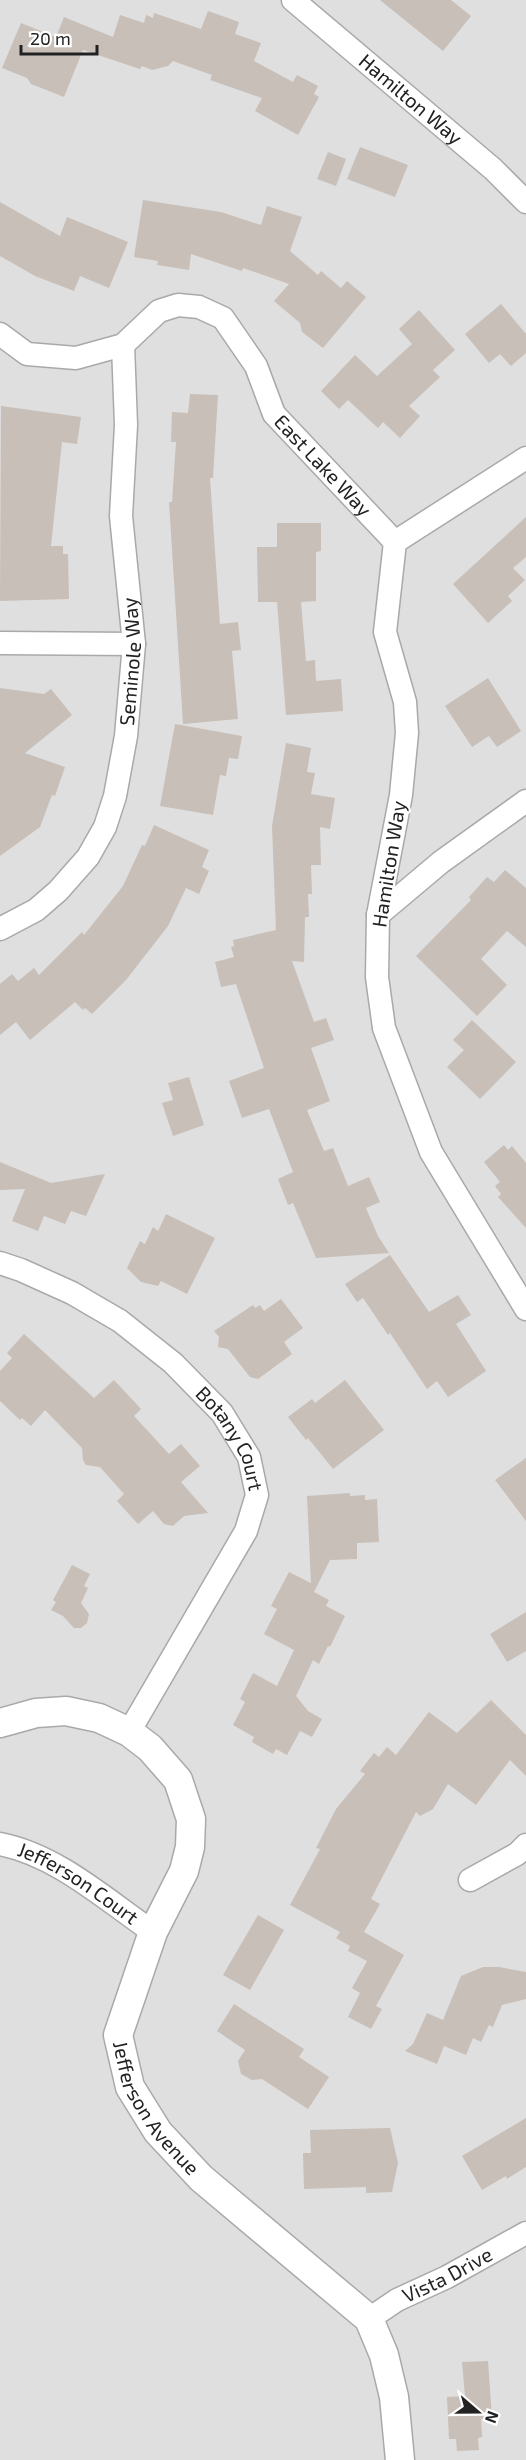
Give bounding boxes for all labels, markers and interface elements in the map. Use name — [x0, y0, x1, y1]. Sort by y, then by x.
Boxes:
scale bar — [21, 18, 98, 56]
text: 20 m — [30, 27, 71, 49]
street label: Hamilton Way — [355, 48, 468, 149]
street label: East Lake Way — [270, 409, 377, 521]
street label: Seminole Way — [114, 596, 145, 727]
street label: Hamilton Way — [366, 798, 410, 929]
street label: Botany Court — [191, 1381, 269, 1493]
street label: Jefferson Court — [15, 1836, 144, 1929]
street label: Jefferson Avenue — [109, 2038, 205, 2179]
street label: Vista Drive — [398, 2241, 496, 2307]
north arrow — [448, 2382, 508, 2442]
text: N — [482, 2409, 503, 2426]

